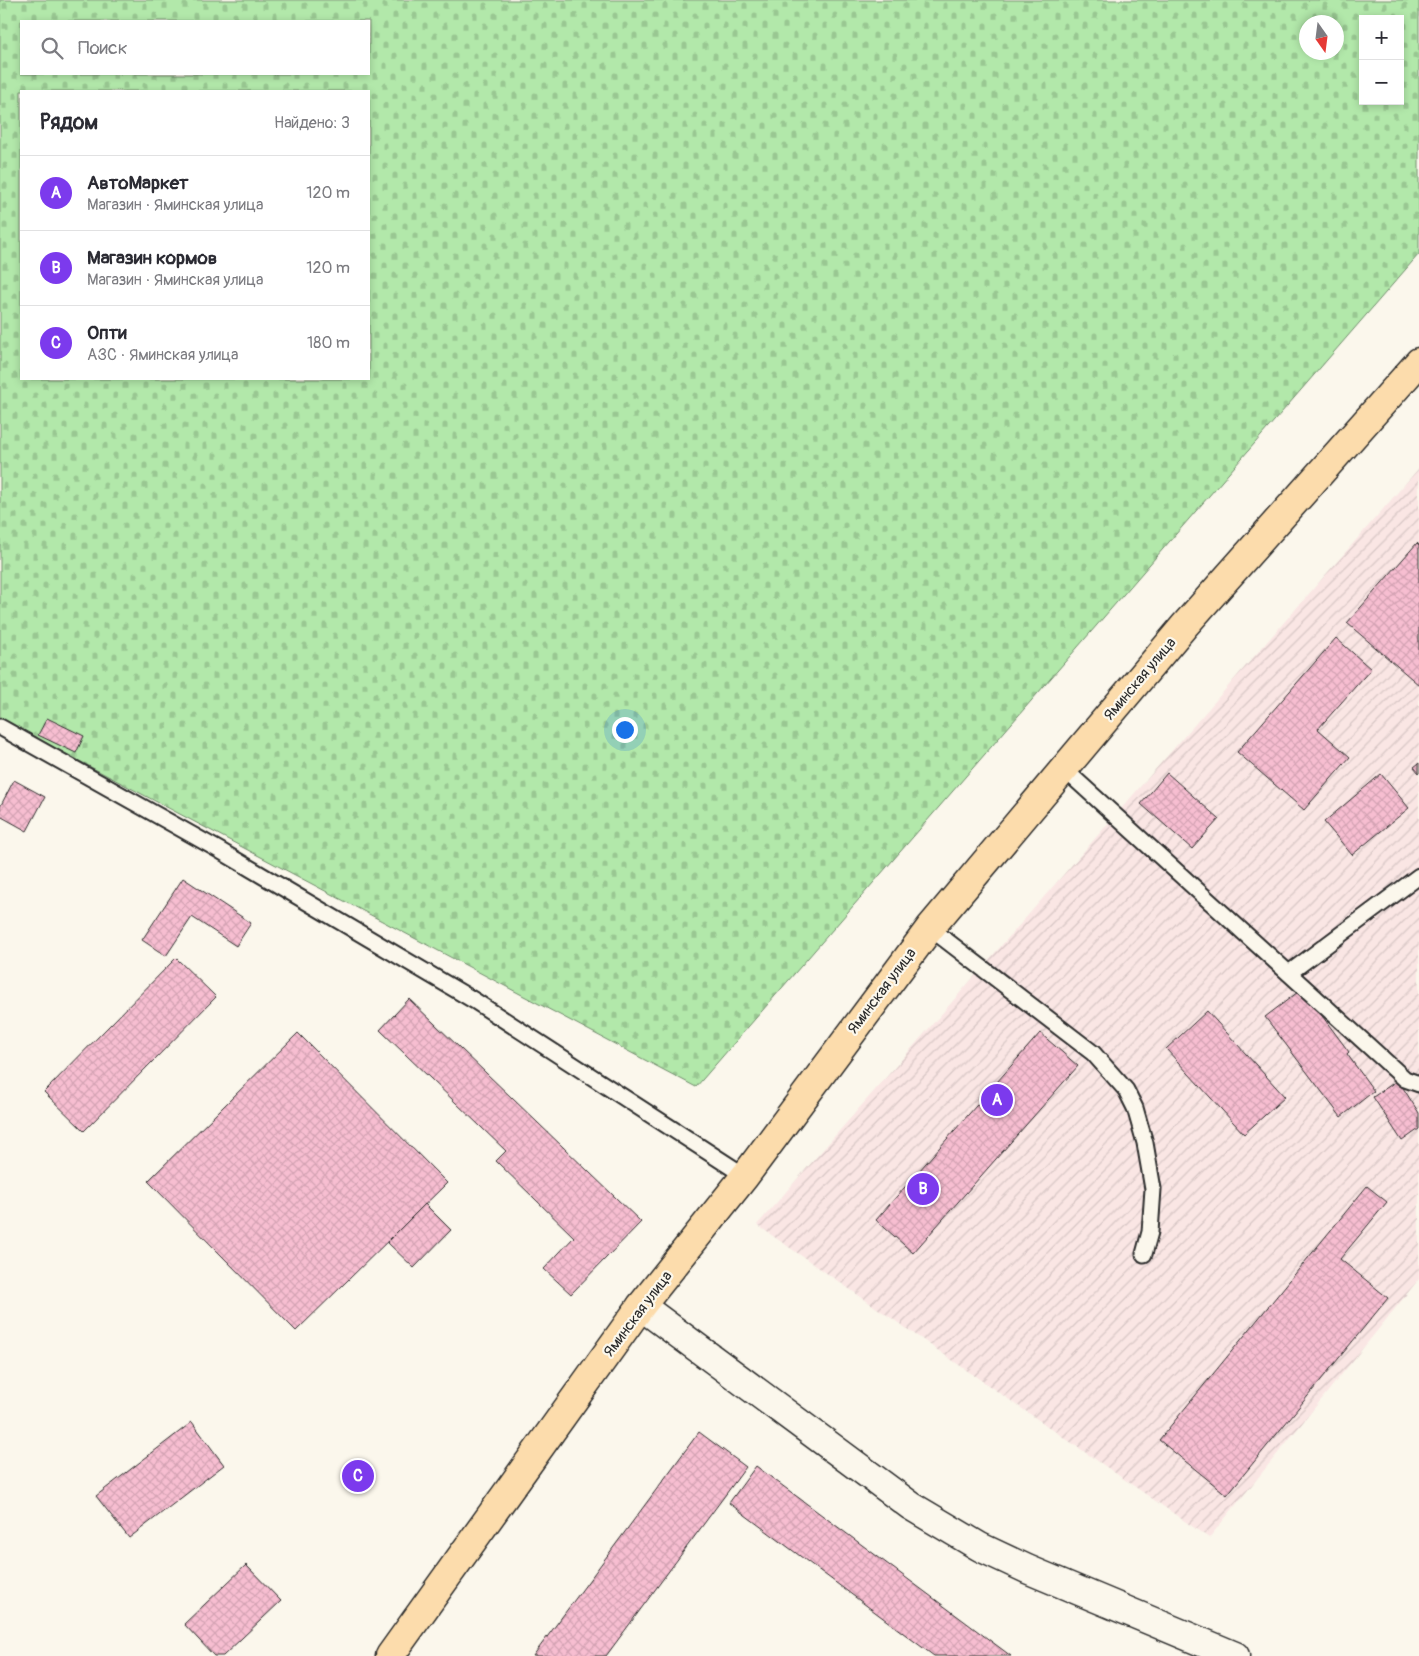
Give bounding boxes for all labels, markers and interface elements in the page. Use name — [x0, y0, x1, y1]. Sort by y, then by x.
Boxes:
north arrow — [1299, 15, 1344, 60]
map controls — [1359, 15, 1404, 105]
button: + — [1359, 15, 1404, 60]
search box — [20, 20, 370, 75]
icon: search — [38, 34, 66, 62]
text: Поиск — [78, 36, 128, 60]
button: − — [1359, 60, 1404, 105]
text: Рядом — [40, 109, 98, 136]
text: Найдено: 3 — [274, 113, 350, 133]
text: АвтоМаркет — [87, 171, 189, 195]
text: A — [51, 183, 61, 203]
text: 120 m — [306, 183, 350, 203]
text: Магазин · Яминская улица — [87, 195, 263, 215]
text: Магазин кормов — [87, 246, 217, 270]
text: B — [51, 258, 61, 278]
text: 120 m — [306, 258, 350, 278]
text: Магазин · Яминская улица — [87, 270, 263, 290]
text: Опти — [87, 321, 127, 345]
text: C — [51, 333, 61, 353]
text: 180 m — [307, 333, 350, 353]
text: АЗС · Яминская улица — [87, 345, 239, 365]
street label: Яминская улица — [1100, 634, 1180, 724]
your location — [612, 717, 638, 743]
street label: Яминская улица — [843, 944, 921, 1038]
pin: A — [981, 1081, 1013, 1119]
pin: B — [907, 1170, 939, 1208]
street label: Яминская улица — [599, 1267, 677, 1361]
pin: C — [342, 1457, 374, 1495]

